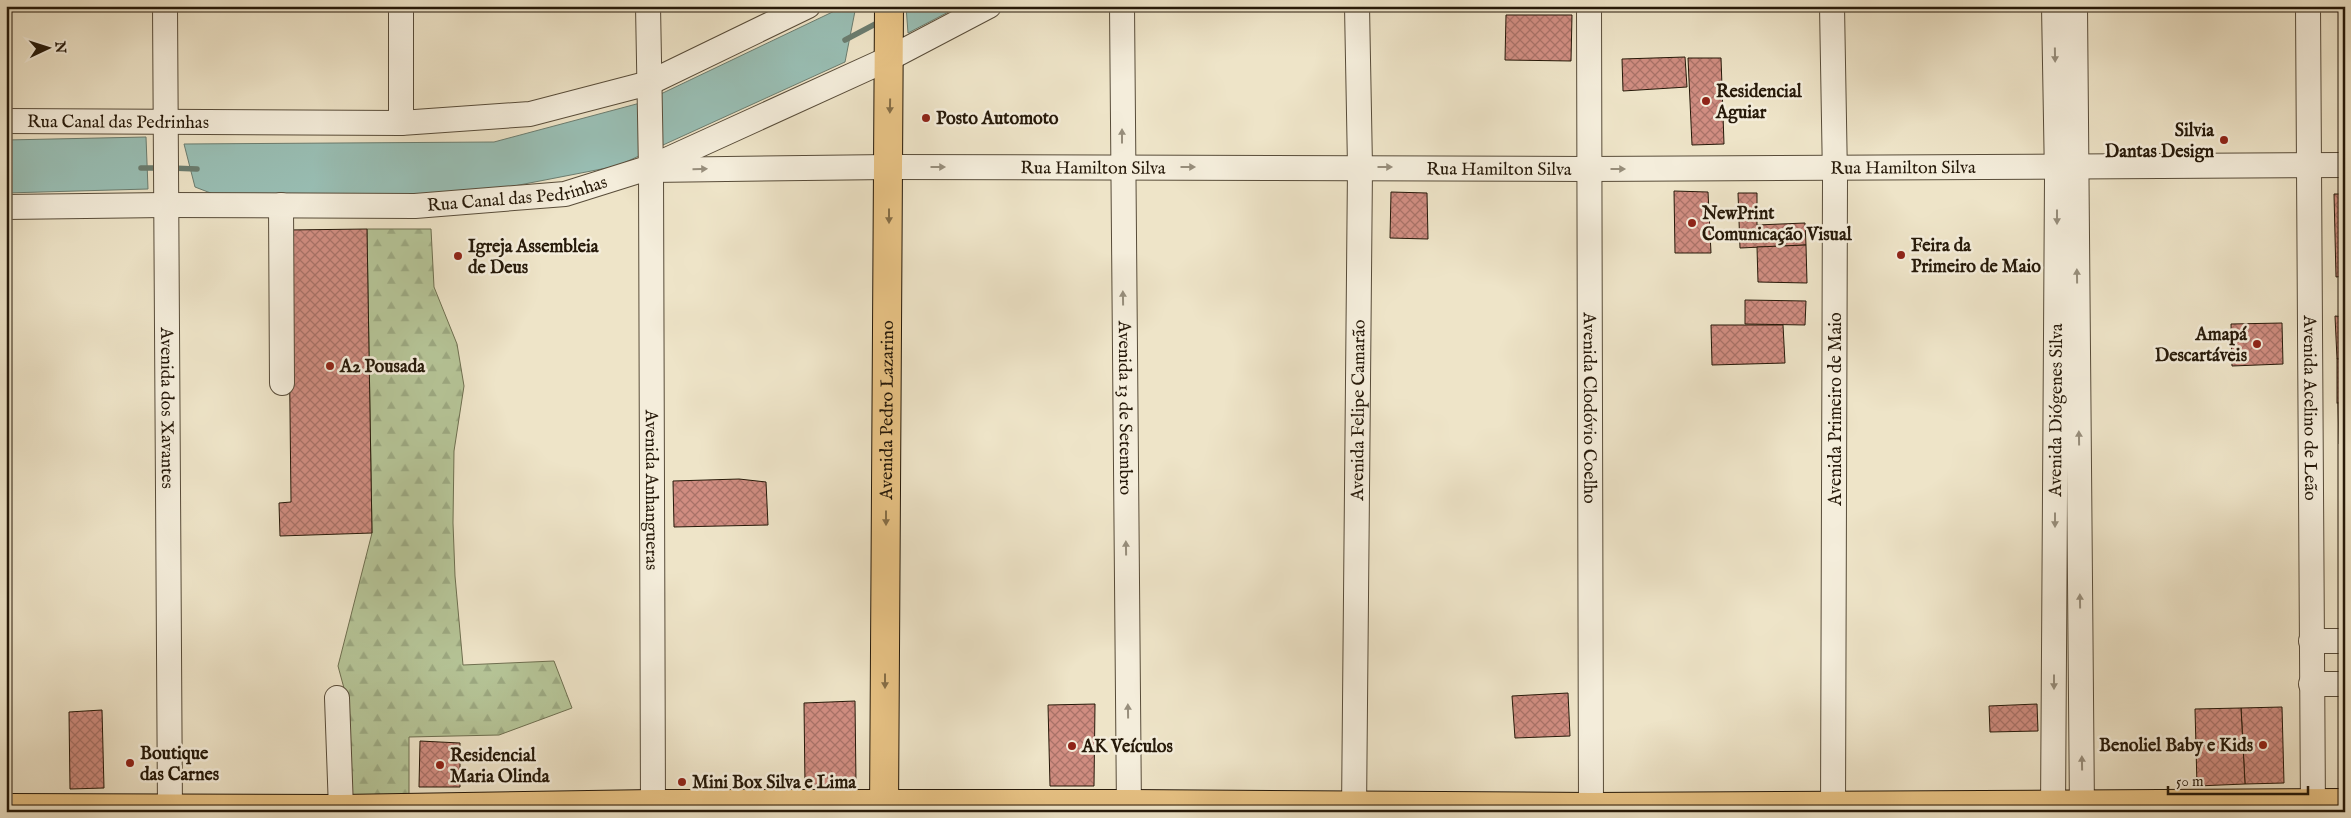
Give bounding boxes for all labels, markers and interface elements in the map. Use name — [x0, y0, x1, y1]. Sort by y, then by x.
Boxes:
north arrow — [22, 22, 72, 72]
text: N — [51, 39, 69, 54]
one-way arrow — [2051, 47, 2059, 63]
place label: Residencial Aguiar — [1715, 81, 1803, 125]
marker: Residencial Aguiar — [1700, 95, 1712, 107]
one-way arrow — [886, 99, 894, 115]
place label: Posto Automoto — [936, 108, 1059, 131]
street label: Rua Canal das Pedrinhas — [27, 111, 209, 135]
marker: Posto Automoto — [920, 112, 932, 124]
place label: Silvia Dantas Design — [2105, 120, 2215, 164]
one-way arrow — [1118, 127, 1126, 143]
marker: Silvia Dantas Design — [2218, 134, 2230, 146]
street label: Rua Hamilton Silva — [1020, 157, 1166, 181]
street label: Rua Hamilton Silva — [1830, 157, 1976, 181]
street label: Rua Hamilton Silva — [1426, 159, 1572, 182]
one-way arrow — [930, 163, 946, 171]
one-way arrow — [1180, 163, 1196, 171]
one-way arrow — [1378, 164, 1394, 172]
one-way arrow — [692, 165, 708, 173]
one-way arrow — [1610, 165, 1626, 173]
street label: Rua Canal das Pedrinhas — [426, 171, 610, 218]
place label: NewPrint Comunicação Visual — [1701, 203, 1853, 247]
one-way arrow — [885, 208, 893, 224]
one-way arrow — [2053, 210, 2061, 226]
marker: NewPrint Comunicação Visual — [1686, 217, 1698, 229]
place label: Feira da Primeiro de Maio — [1911, 235, 2041, 279]
place label: Igreja Assembleia de Deus — [468, 236, 600, 280]
marker: Feira da Primeiro de Maio — [1895, 249, 1907, 261]
marker: Igreja Assembleia de Deus — [452, 250, 464, 262]
one-way arrow — [2073, 267, 2081, 283]
one-way arrow — [1119, 290, 1127, 306]
street label: Avenida Clodóvio Coelho — [1577, 311, 1600, 504]
street label: Avenida Primeiro de Maio — [1825, 312, 1848, 507]
street label: Avenida Acelino de Leão — [2297, 314, 2321, 501]
street label: Avenida Felipe Camarão — [1347, 319, 1372, 502]
street label: Avenida Pedro Lazarino — [876, 320, 900, 501]
street label: Avenida 13 de Setembro — [1112, 320, 1136, 496]
street label: Avenida Diógenes Silva — [2045, 323, 2069, 498]
place label: Amapá Descartáveis — [2155, 324, 2248, 368]
street label: Avenida dos Xavantes — [154, 326, 178, 489]
marker: Amapá Descartáveis — [2251, 338, 2263, 350]
place label: A2 Pousada — [339, 356, 426, 379]
marker: A2 Pousada — [324, 360, 336, 372]
street label: Avenida Anhangueras — [639, 409, 662, 570]
one-way arrow — [2075, 430, 2083, 446]
one-way arrow — [882, 510, 890, 526]
one-way arrow — [2051, 512, 2059, 528]
one-way arrow — [1122, 540, 1130, 556]
one-way arrow — [2076, 592, 2084, 608]
one-way arrow — [881, 673, 889, 689]
one-way arrow — [2050, 675, 2058, 691]
one-way arrow — [1123, 702, 1131, 718]
place label: Benoliel Baby e Kids — [2099, 735, 2254, 758]
place label: AK Veículos — [1081, 736, 1174, 759]
marker: Benoliel Baby e Kids — [2257, 739, 2269, 751]
marker: AK Veículos — [1066, 740, 1078, 752]
place label: Boutique das Carnes — [140, 743, 220, 787]
place label: Residencial Maria Olinda — [450, 745, 551, 789]
one-way arrow — [2078, 755, 2086, 771]
marker: Boutique das Carnes — [124, 757, 136, 769]
marker: Residencial Maria Olinda — [434, 759, 446, 771]
scale bar — [2168, 763, 2308, 795]
place label: Mini Box Silva e Lima — [692, 772, 857, 795]
text: 50 m — [2176, 772, 2204, 791]
marker: Mini Box Silva e Lima — [676, 776, 688, 788]

